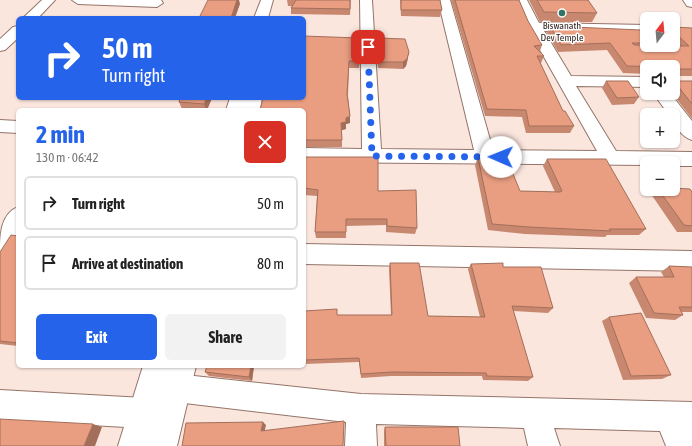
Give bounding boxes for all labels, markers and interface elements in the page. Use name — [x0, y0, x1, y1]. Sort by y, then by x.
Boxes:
marker: Biswanath Dev Temple — [557, 8, 567, 18]
north arrow — [640, 12, 680, 52]
map controls — [640, 12, 680, 196]
place label: Biswanath Dev Temple — [541, 20, 584, 43]
pin — [351, 30, 385, 64]
icon: right — [36, 32, 88, 84]
text: 50 m — [102, 32, 152, 64]
icon: arrive — [357, 36, 379, 58]
button: sound — [640, 60, 680, 100]
text: Turn right — [102, 65, 165, 86]
button: + — [640, 108, 680, 148]
text: 2 min — [36, 121, 85, 148]
button: close — [244, 121, 286, 163]
position arrow — [480, 136, 522, 178]
text: 130 m · 06:42 — [36, 150, 99, 165]
button: − — [640, 156, 680, 196]
icon: right — [38, 192, 60, 214]
text: Turn right — [72, 195, 125, 212]
text: 50 m — [257, 195, 284, 212]
icon: arrive — [38, 252, 60, 274]
text: Arrive at destination — [72, 255, 183, 272]
text: 80 m — [257, 255, 284, 272]
button: Exit — [36, 314, 157, 360]
button: Share — [165, 314, 286, 360]

